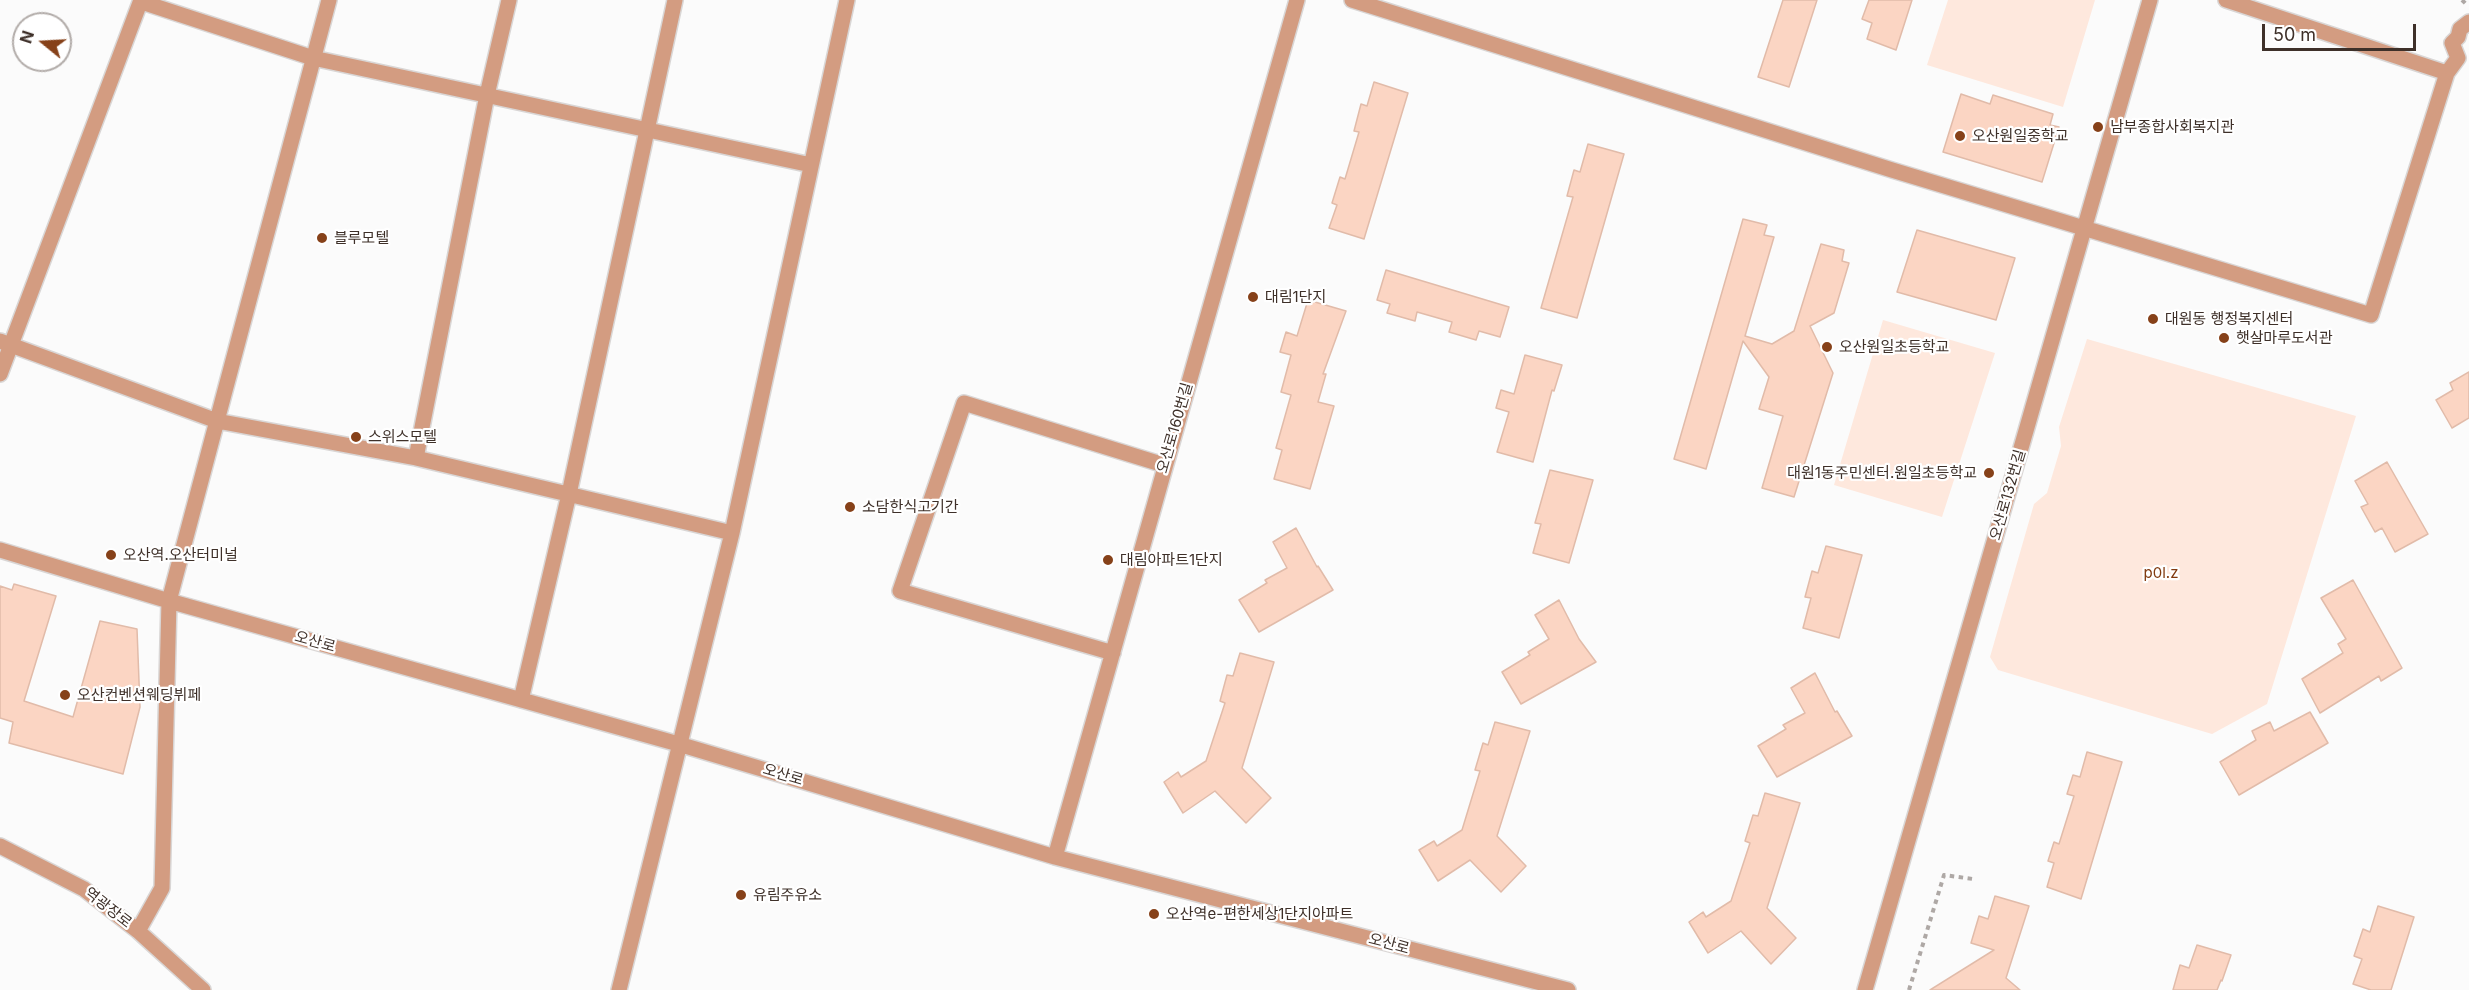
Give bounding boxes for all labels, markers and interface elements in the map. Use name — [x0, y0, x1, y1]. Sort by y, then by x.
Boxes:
north arrow — [12, 12, 72, 72]
scale bar — [2265, 12, 2420, 50]
text: 50 m — [2273, 24, 2316, 45]
text: N — [15, 28, 38, 46]
place label: 남부종합사회복지관 — [2110, 118, 2234, 136]
marker: 남부종합사회복지관 — [2091, 120, 2105, 134]
place label: 오산원일중학교 — [1972, 127, 2069, 145]
marker: 오산원일중학교 — [1953, 129, 1967, 143]
place label: 블루모텔 — [334, 229, 389, 247]
marker: 블루모텔 — [315, 231, 329, 245]
place label: 대림1단지 — [1265, 288, 1326, 306]
marker: 대림1단지 — [1246, 290, 1260, 304]
place label: 대원동 행정복지센터 — [2165, 310, 2293, 328]
marker: 대원동 행정복지센터 — [2146, 312, 2160, 326]
place label: 햇살마루도서관 — [2236, 329, 2333, 347]
marker: 햇살마루도서관 — [2217, 331, 2231, 345]
place label: 오산원일초등학교 — [1839, 338, 1949, 356]
marker: 오산원일초등학교 — [1820, 340, 1834, 354]
street label: 오산로160번길 — [1153, 380, 1197, 476]
place label: 스위스모텔 — [368, 428, 437, 446]
marker: 스위스모텔 — [349, 430, 363, 444]
street label: 오산로132번길 — [1986, 448, 2030, 542]
place label: 대원1동주민센터.원일초등학교 — [1787, 464, 1977, 482]
marker: 대원1동주민센터.원일초등학교 — [1982, 466, 1996, 480]
place label: 소담한식고기간 — [862, 498, 959, 516]
marker: 소담한식고기간 — [843, 500, 857, 514]
place label: 오산역.오산터미널 — [123, 546, 238, 564]
marker: 오산역.오산터미널 — [104, 548, 118, 562]
place label: 대림아파트1단지 — [1120, 551, 1223, 569]
marker: 대림아파트1단지 — [1101, 553, 1115, 567]
park label: p0l.z — [2144, 564, 2178, 582]
street label: 오산로 — [293, 628, 337, 656]
place label: 오산컨벤션웨딩뷔페 — [77, 686, 201, 704]
marker: 오산컨벤션웨딩뷔페 — [58, 688, 72, 702]
street label: 오산로 — [761, 760, 805, 790]
street label: 역광장로 — [81, 884, 135, 932]
place label: 유림주유소 — [753, 886, 822, 904]
marker: 유림주유소 — [734, 888, 748, 902]
place label: 오산역e-편한세상1단지아파트 — [1166, 905, 1353, 923]
marker: 오산역e-편한세상1단지아파트 — [1147, 907, 1161, 921]
street label: 오산로 — [1367, 930, 1411, 958]

